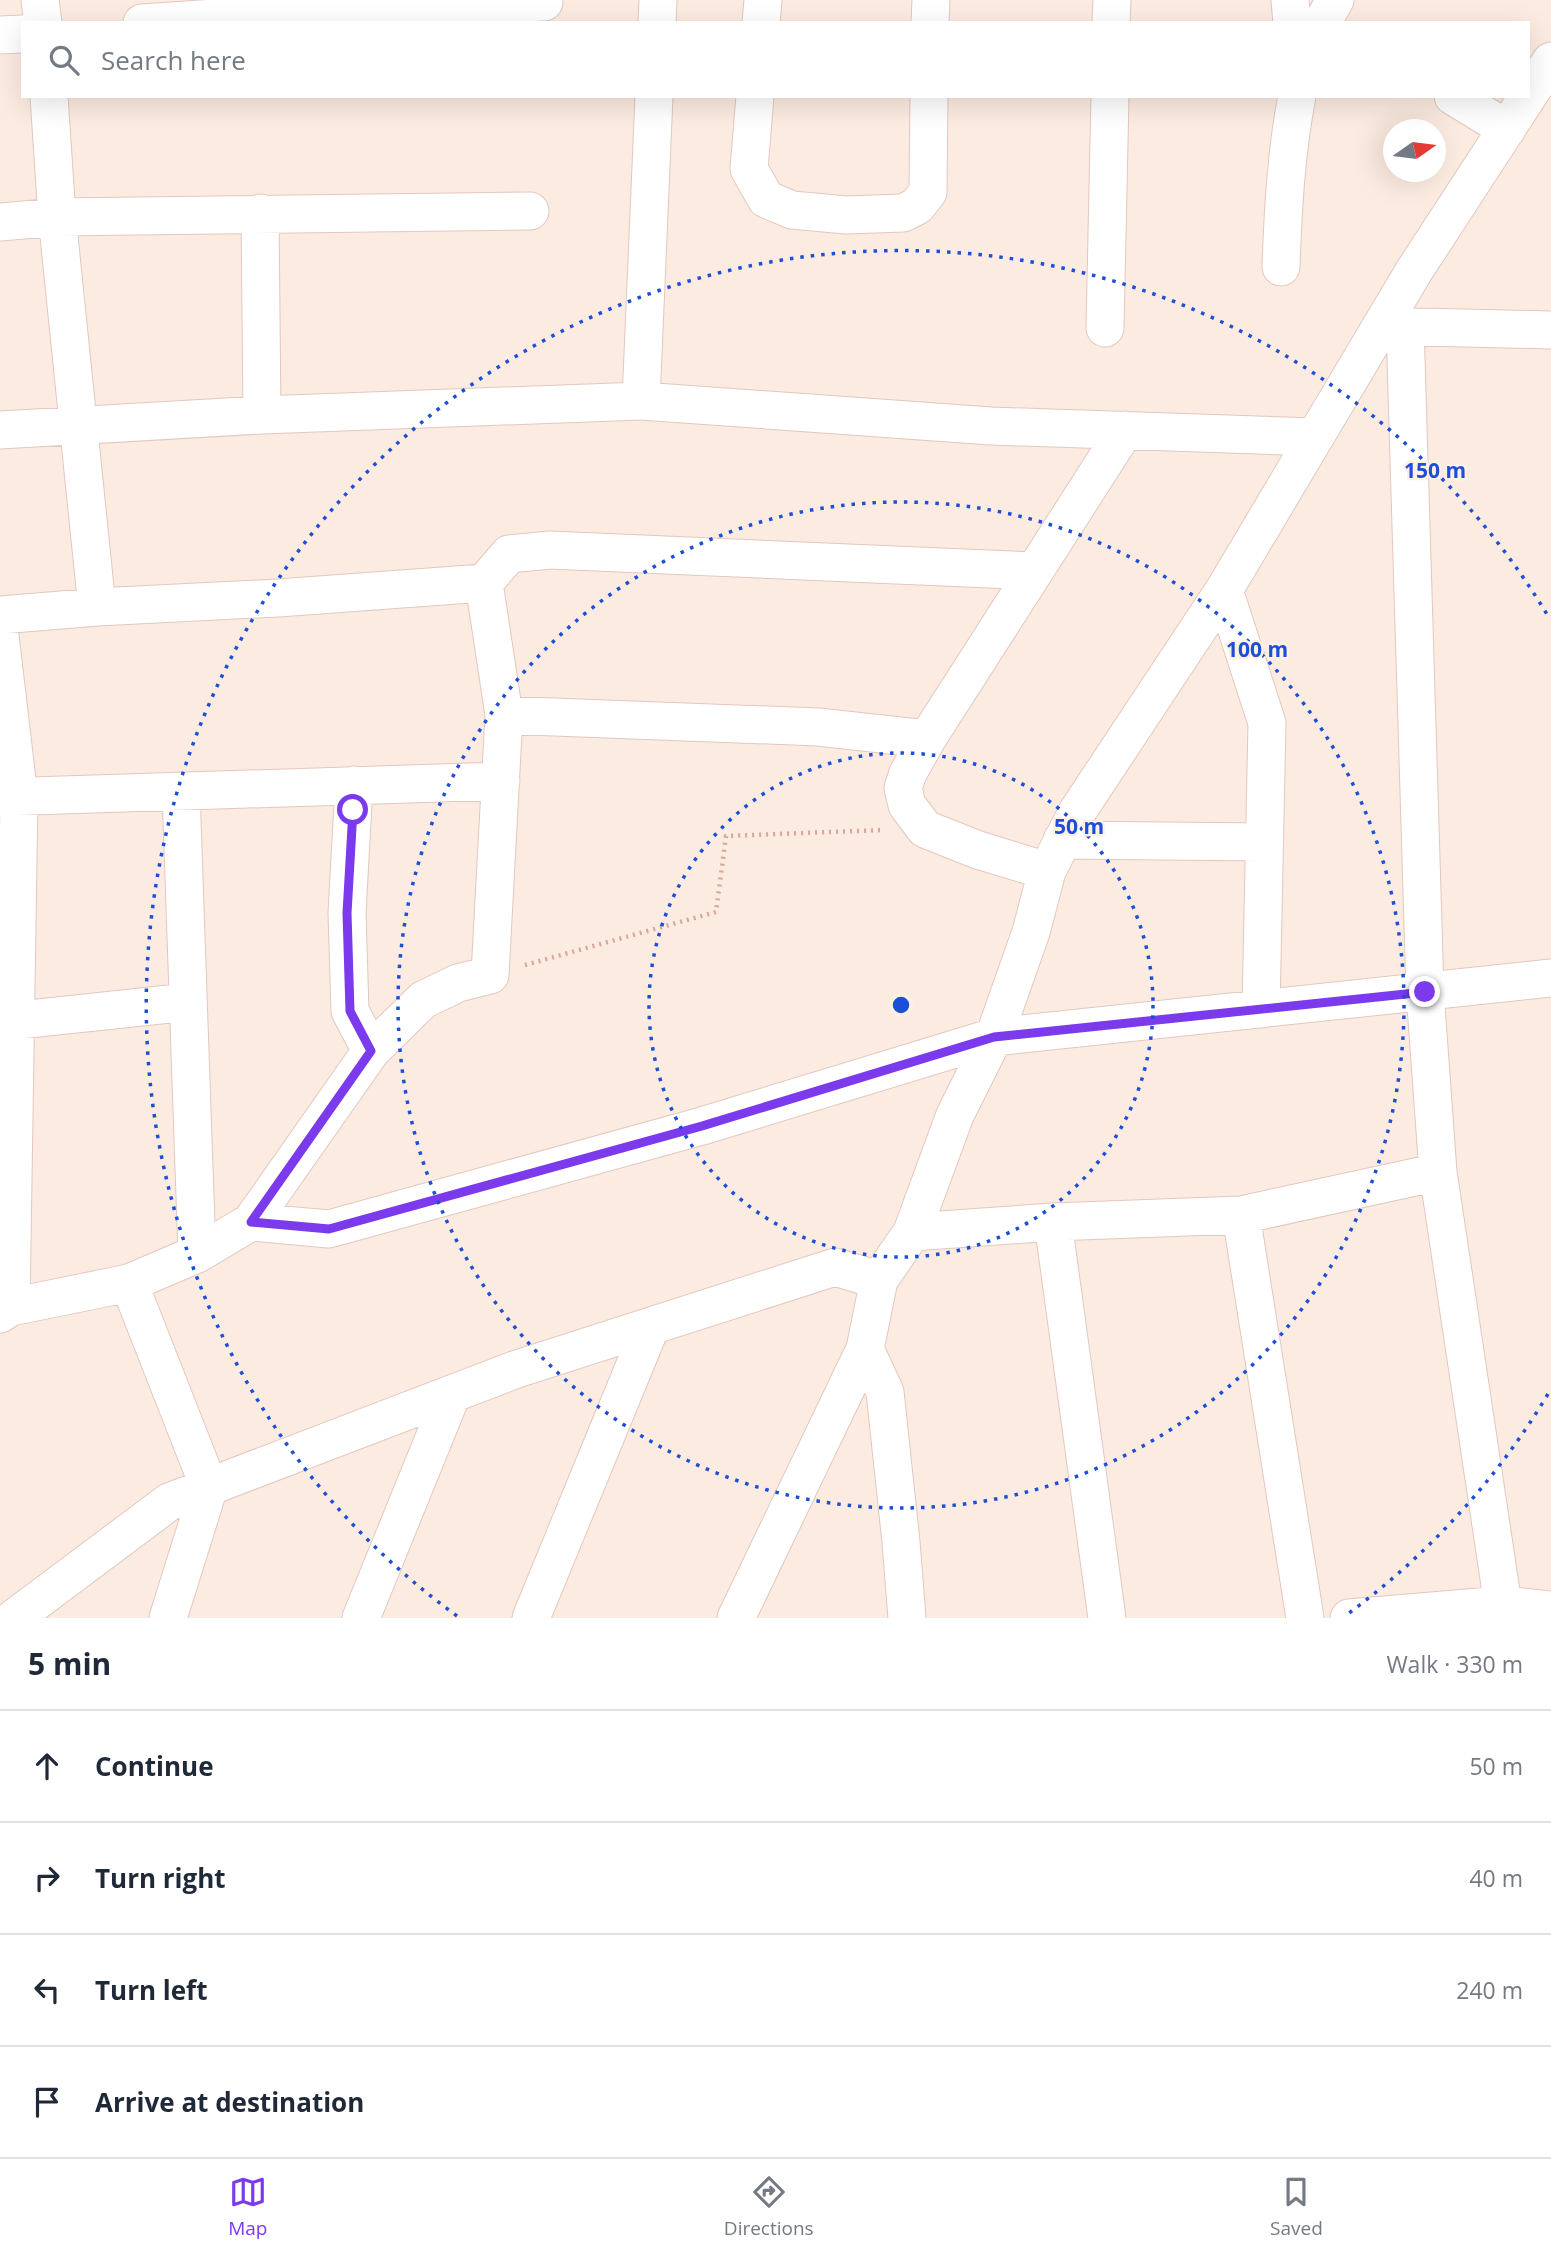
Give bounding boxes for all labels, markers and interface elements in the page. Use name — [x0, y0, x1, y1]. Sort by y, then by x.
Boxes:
search box — [21, 21, 1530, 98]
icon: search — [45, 41, 83, 79]
text: Search here — [101, 42, 246, 78]
north arrow — [1383, 119, 1446, 182]
text: 150 m — [1404, 456, 1466, 484]
text: 100 m — [1226, 635, 1288, 663]
route start — [337, 794, 368, 825]
text: 50 m — [1054, 812, 1104, 840]
route end — [1409, 976, 1440, 1007]
centre of rings — [889, 993, 913, 1017]
text: 5 min — [28, 1643, 111, 1684]
text: Walk · 330 m — [1386, 1648, 1523, 1680]
icon: ahead — [28, 1747, 66, 1785]
text: Continue — [95, 1748, 214, 1784]
text: 50 m — [1469, 1750, 1523, 1782]
icon: right — [28, 1859, 66, 1897]
text: Turn right — [95, 1860, 226, 1896]
text: 40 m — [1469, 1862, 1523, 1894]
icon: left — [28, 1971, 66, 2009]
text: Turn left — [95, 1972, 207, 2008]
text: 240 m — [1456, 1974, 1523, 2006]
icon: arrive — [28, 2083, 66, 2121]
text: Arrive at destination — [95, 2084, 364, 2120]
tab: Map — [228, 2173, 267, 2241]
tab: Directions — [724, 2173, 814, 2241]
tab: Saved — [1270, 2173, 1323, 2241]

